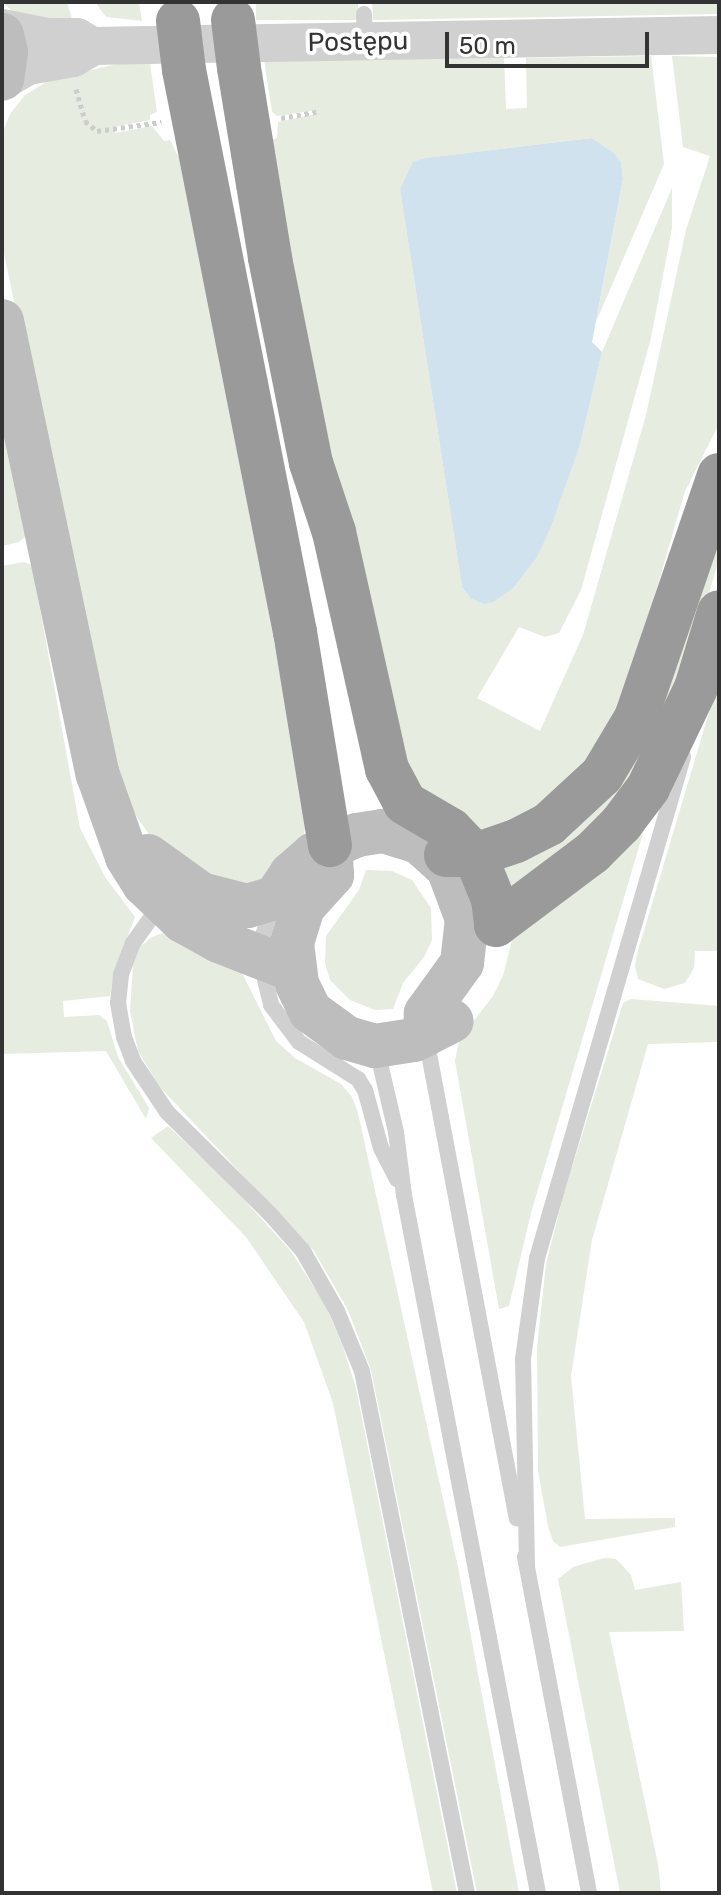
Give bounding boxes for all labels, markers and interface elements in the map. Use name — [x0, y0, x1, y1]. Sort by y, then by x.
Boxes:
scale bar — [449, 16, 653, 66]
street label: Postępu — [307, 26, 409, 58]
text: 50 m — [459, 32, 516, 60]

